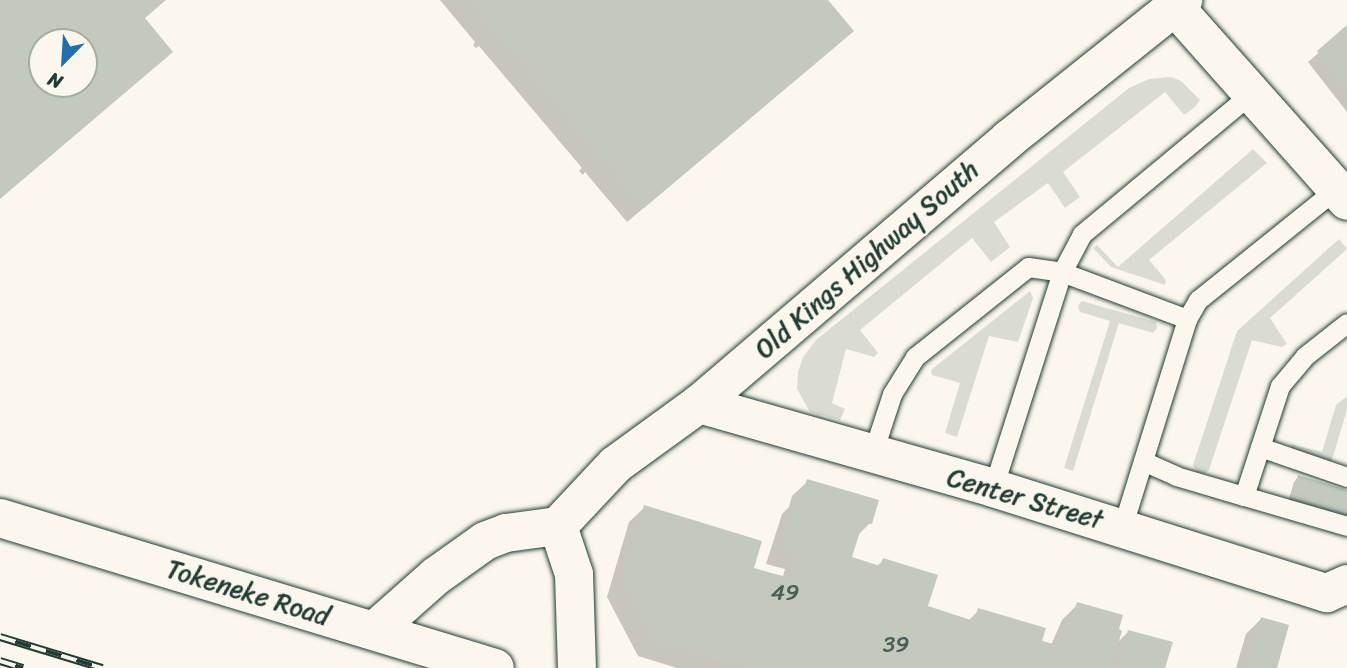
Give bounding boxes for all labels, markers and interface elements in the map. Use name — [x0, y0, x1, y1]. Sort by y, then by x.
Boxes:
north arrow — [28, 28, 98, 98]
text: N — [42, 63, 68, 99]
street label: Old Kings Highway South — [749, 155, 985, 365]
street label: Center Street — [943, 462, 1107, 536]
street label: Tokeneke Road — [163, 553, 333, 633]
house number: 49 — [771, 579, 799, 607]
house number: 39 — [883, 631, 909, 659]

